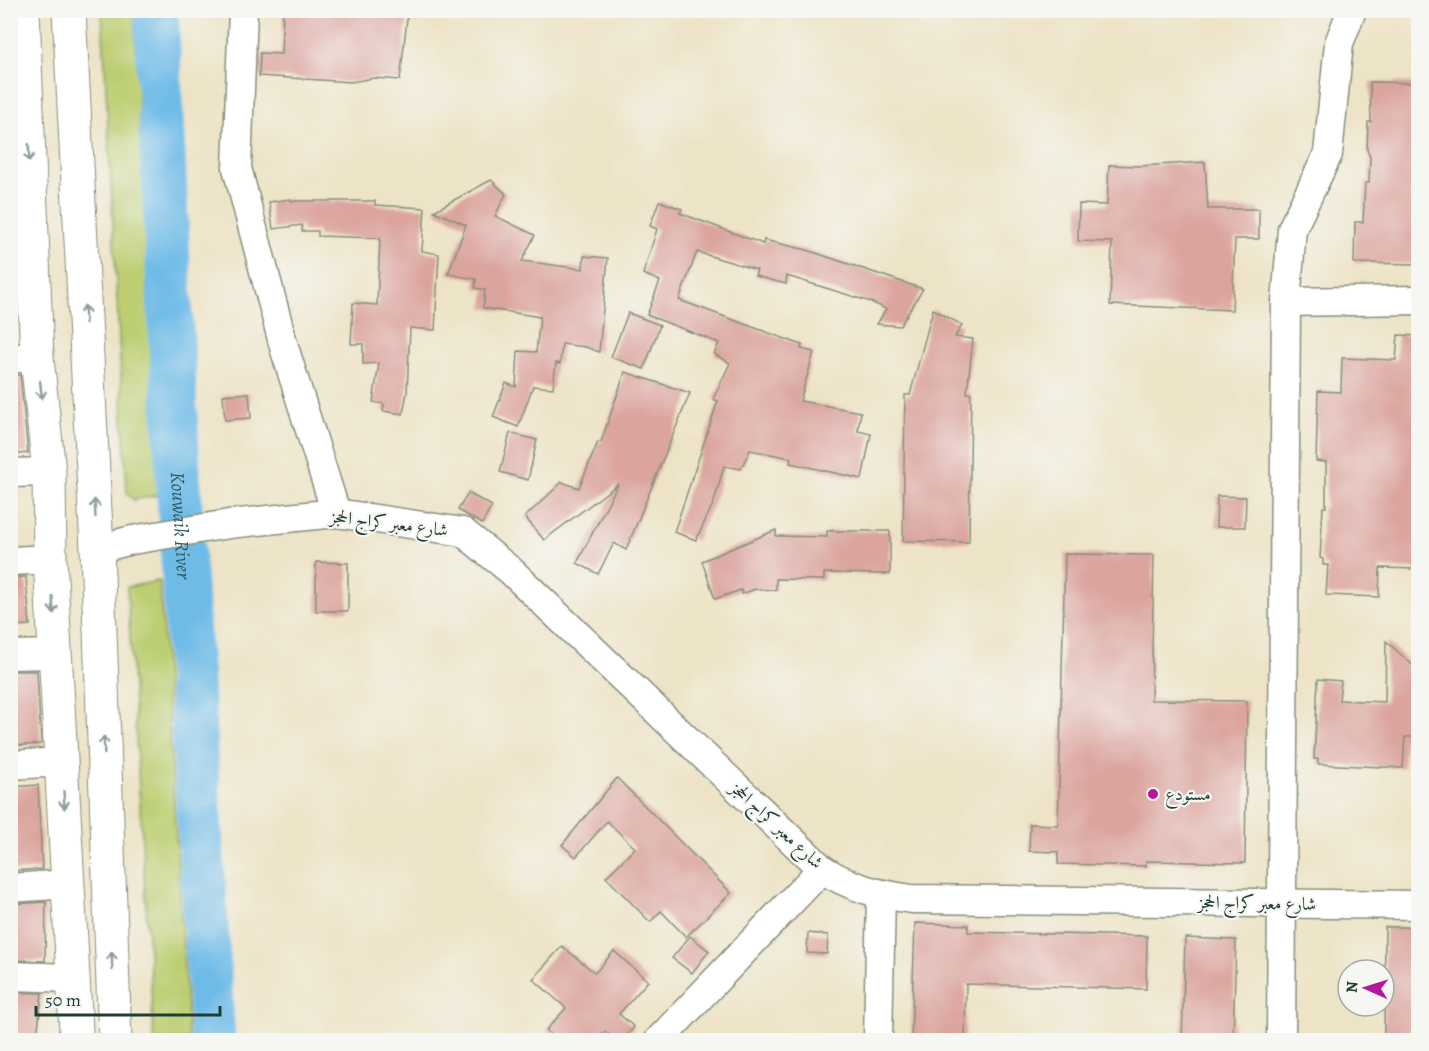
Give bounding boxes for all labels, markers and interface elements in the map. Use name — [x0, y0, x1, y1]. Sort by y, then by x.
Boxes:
one-way arrow — [23, 142, 35, 162]
one-way arrow — [80, 304, 91, 324]
one-way arrow — [35, 379, 46, 399]
water label: Kouwaik River — [164, 471, 198, 581]
one-way arrow — [90, 499, 101, 519]
street label: شارع معبر كراج الحجز — [326, 504, 449, 546]
one-way arrow — [48, 595, 59, 615]
one-way arrow — [99, 736, 110, 756]
street label: شارع معبر كراج الحجز — [721, 774, 829, 877]
place label: مستودع — [1165, 782, 1211, 809]
marker: مستودع — [1146, 787, 1160, 801]
one-way arrow — [59, 789, 70, 809]
street label: شارع معبر كراج الحجز — [1195, 890, 1316, 920]
one-way arrow — [106, 952, 118, 972]
north arrow — [1336, 958, 1396, 1018]
scale bar — [36, 979, 220, 1017]
text: N — [1341, 981, 1363, 994]
text: 50 m — [45, 988, 81, 1012]

